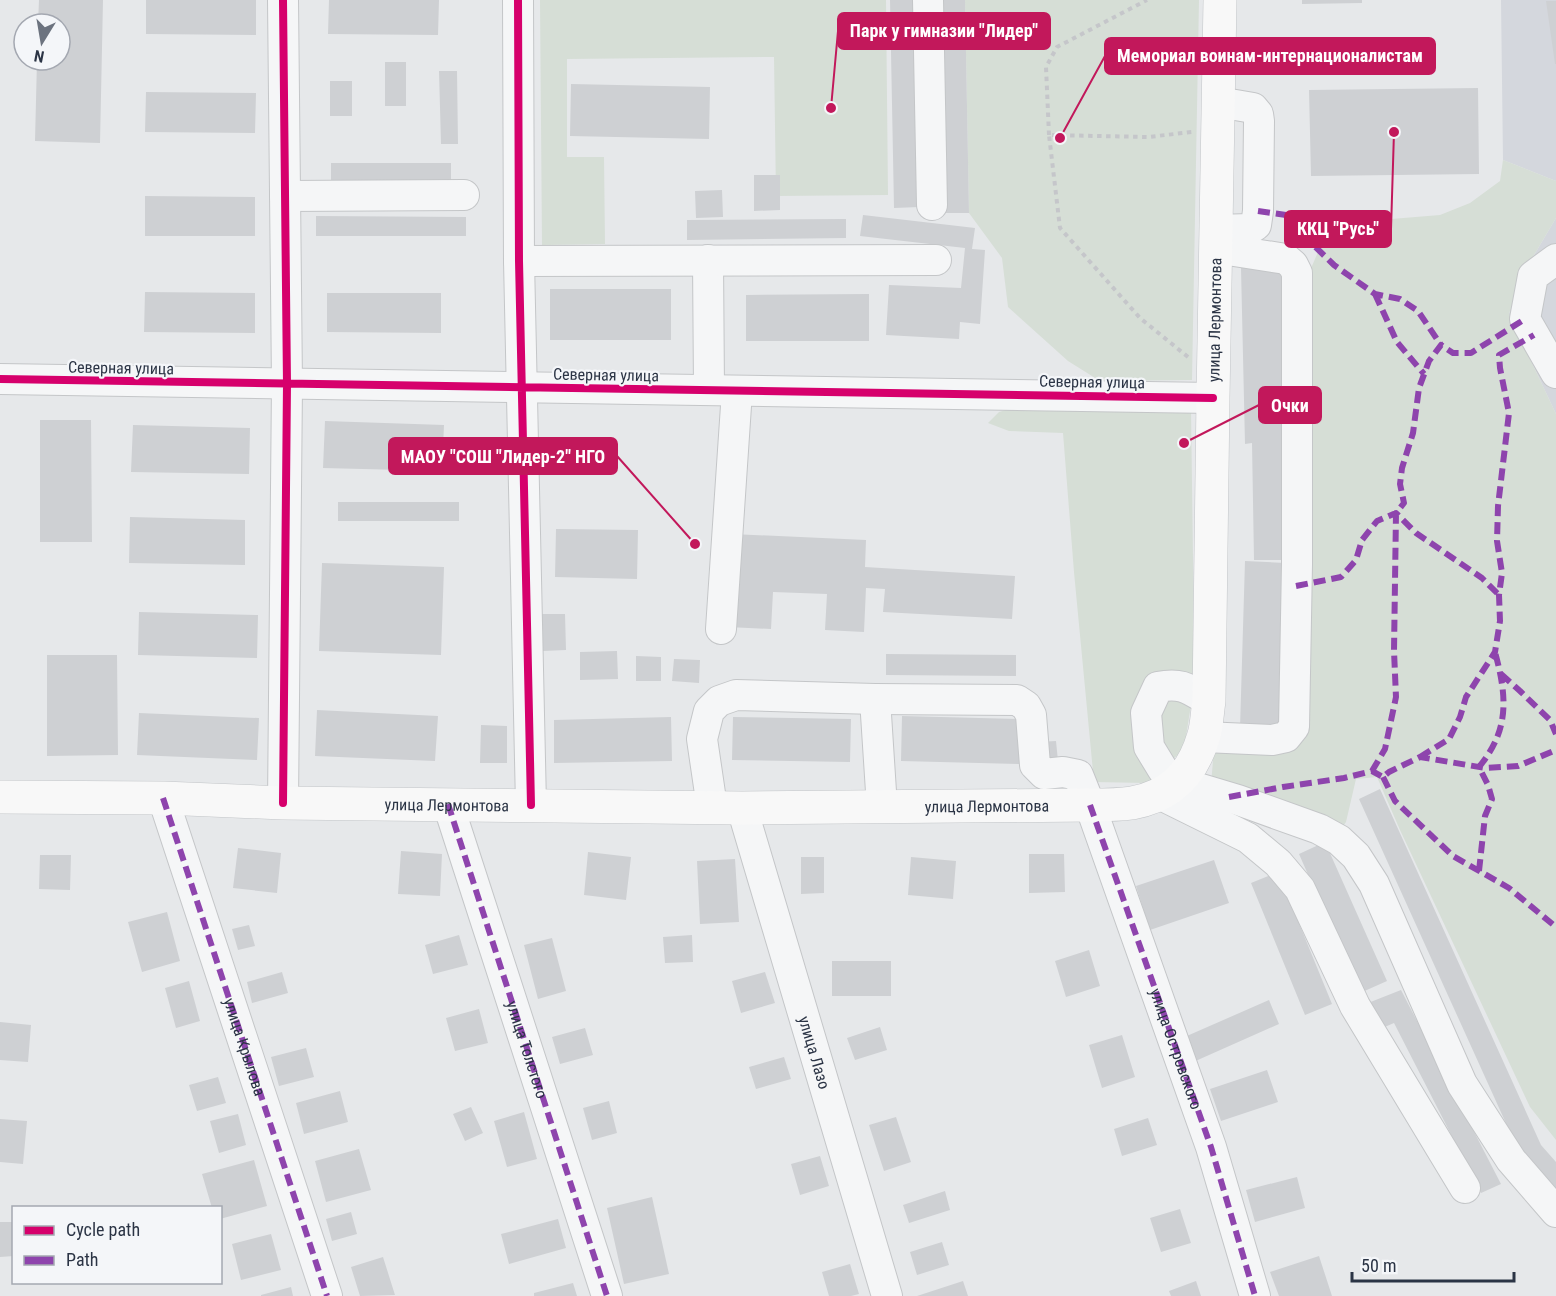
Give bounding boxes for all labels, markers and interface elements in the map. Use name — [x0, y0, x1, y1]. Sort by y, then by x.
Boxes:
north arrow — [12, 12, 72, 72]
callout: Парк у гимназии "Лидер" — [838, 13, 1050, 49]
text: Парк у гимназии "Лидер" — [850, 20, 1038, 41]
callout: Мемориал воинам-интернационалистам — [1105, 38, 1435, 74]
text: Мемориал воинам-интернационалистам — [1117, 45, 1423, 66]
text: N — [33, 46, 46, 66]
callout: ККЦ "Русь" — [1285, 211, 1391, 247]
text: ККЦ "Русь" — [1297, 218, 1379, 239]
street label: улица Лермонтова — [1204, 258, 1225, 382]
street label: Северная улица — [68, 358, 174, 378]
street label: Северная улица — [553, 365, 659, 385]
street label: Северная улица — [1039, 372, 1145, 392]
callout: Очки — [1259, 387, 1321, 423]
text: Очки — [1271, 395, 1309, 416]
callout: МАОУ "СОШ "Лидер-2" НГО — [389, 438, 617, 474]
text: МАОУ "СОШ "Лидер-2" НГО — [401, 446, 605, 467]
street label: улица Лермонтова — [385, 795, 509, 815]
street label: улица Лермонтова — [925, 796, 1049, 816]
street label: улица Островского — [1146, 986, 1206, 1112]
street label: улица Крылова — [220, 995, 270, 1098]
street label: улица Толстого — [503, 998, 552, 1101]
street label: улица Лазо — [795, 1014, 834, 1091]
legend — [12, 1206, 222, 1284]
text: Cycle path — [66, 1219, 140, 1240]
scale bar — [1352, 1245, 1514, 1283]
text: Path — [66, 1249, 99, 1270]
text: 50 m — [1361, 1255, 1396, 1276]

